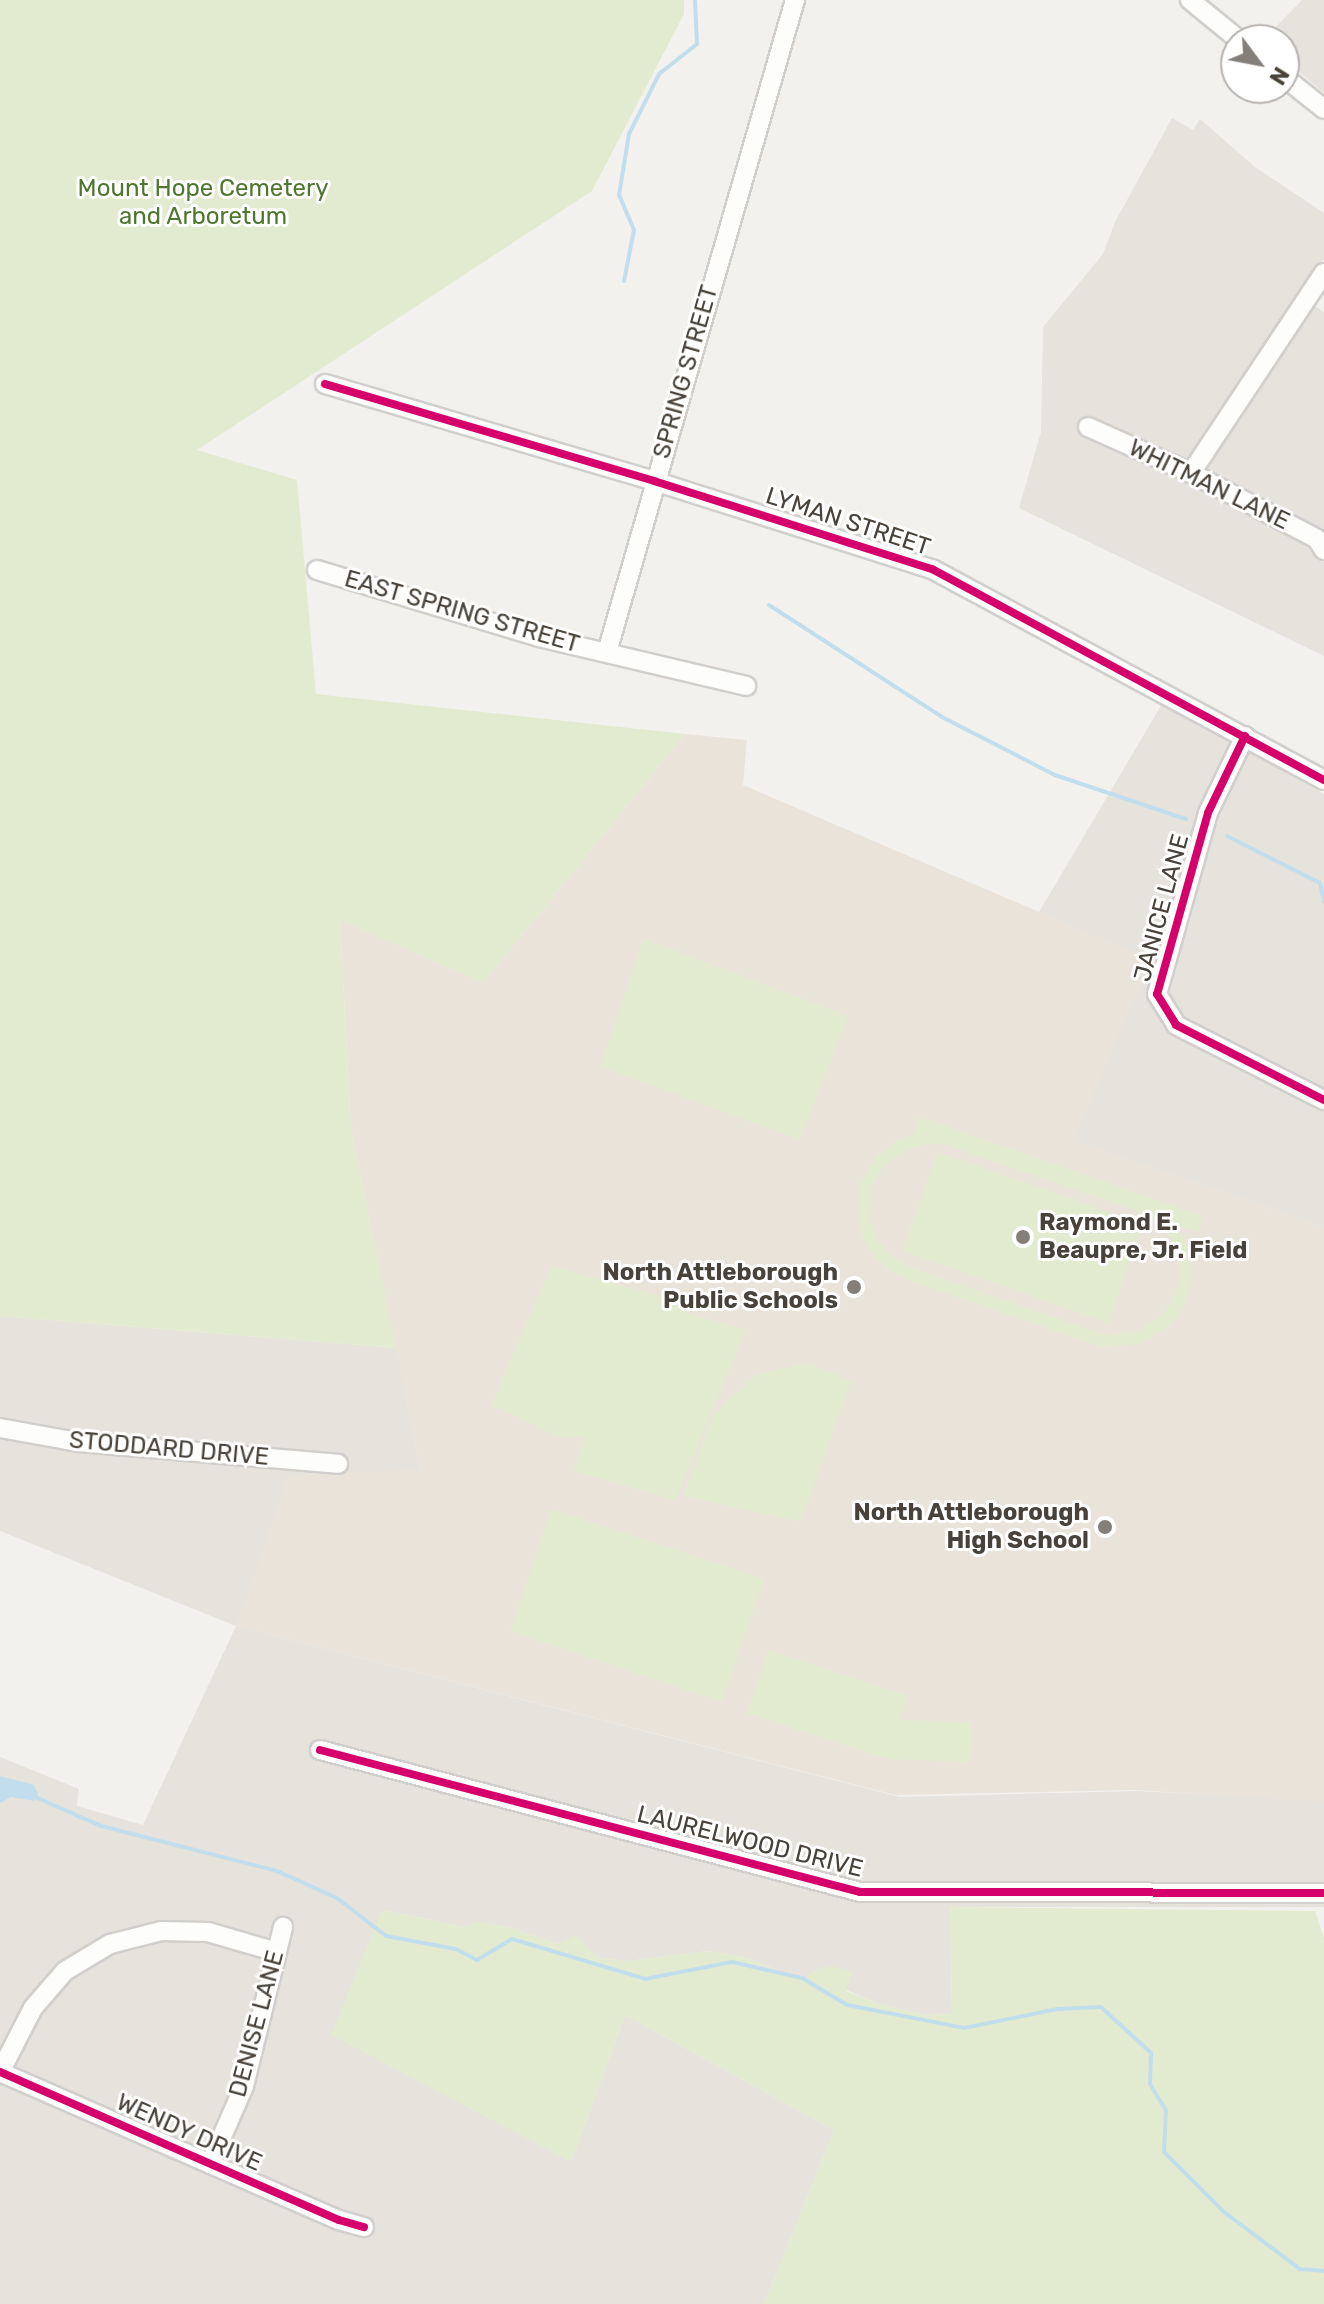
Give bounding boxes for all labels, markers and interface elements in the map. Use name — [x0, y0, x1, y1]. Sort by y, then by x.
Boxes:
north arrow — [1220, 24, 1300, 104]
text: N — [1263, 62, 1295, 90]
park label: Mount Hope Cemetery and Arboretum — [78, 175, 328, 231]
street label: SPRING STREET — [648, 282, 724, 462]
street label: WHITMAN LANE — [1124, 434, 1294, 536]
street label: LYMAN STREET — [762, 482, 934, 562]
street label: EAST SPRING STREET — [341, 565, 583, 659]
street label: JANICE LANE — [1128, 831, 1196, 985]
place label: Raymond E. Beaupre, Jr. Field — [1039, 1209, 1247, 1265]
marker: Raymond E. Beaupre, Jr. Field — [1014, 1228, 1032, 1246]
place label: North Attleborough Public Schools — [602, 1259, 838, 1315]
marker: North Attleborough Public Schools — [845, 1278, 863, 1296]
street label: STODDARD DRIVE — [68, 1426, 270, 1472]
place label: North Attleborough High School — [853, 1499, 1089, 1555]
marker: North Attleborough High School — [1096, 1518, 1114, 1536]
street label: LAURELWOOD DRIVE — [634, 1800, 866, 1884]
street label: DENISE LANE — [224, 1948, 290, 2100]
street label: WENDY DRIVE — [112, 2088, 266, 2178]

